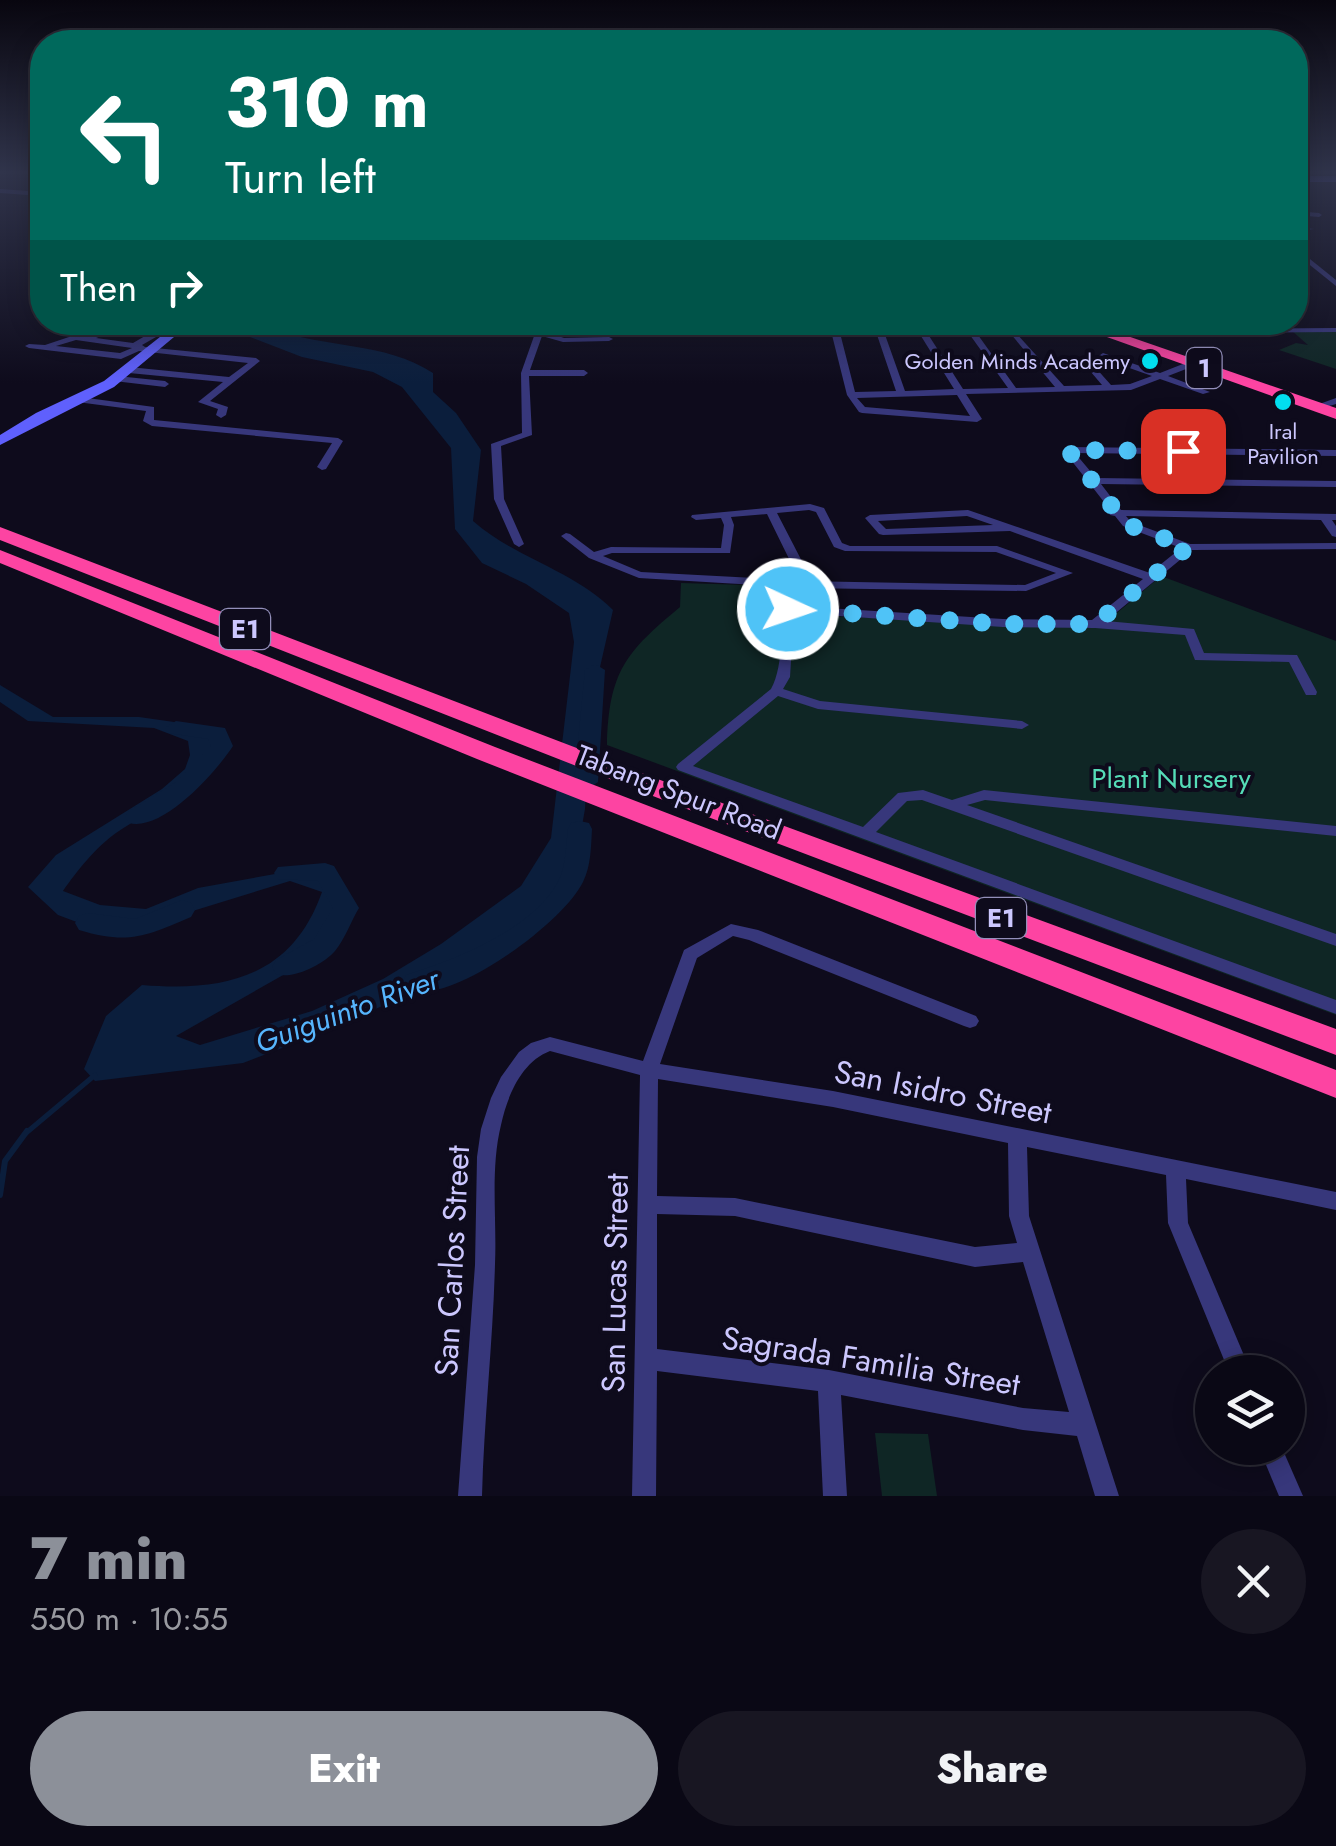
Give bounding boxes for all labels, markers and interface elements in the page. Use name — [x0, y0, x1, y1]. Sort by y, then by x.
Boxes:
text: 310 m — [225, 52, 429, 153]
icon: left — [60, 70, 190, 200]
text: Turn left — [225, 145, 376, 210]
text: Then — [60, 260, 137, 315]
icon: right — [157, 260, 212, 315]
place label: Golden Minds Academy — [905, 345, 1130, 377]
road number: 1 — [1186, 348, 1222, 388]
marker: Golden Minds Academy — [1139, 350, 1161, 372]
marker: Iral Pavilion — [1272, 391, 1294, 413]
pin — [1141, 409, 1226, 494]
place label: Iral Pavilion — [1247, 415, 1319, 472]
icon: arrive — [1156, 424, 1211, 479]
position arrow — [736, 557, 840, 661]
road number: E1 — [220, 609, 270, 649]
street label: Tabang Spur Road — [570, 735, 787, 850]
park label: Plant Nursery — [1091, 758, 1251, 799]
road number: E1 — [976, 898, 1026, 938]
water label: Guiguinto River — [249, 957, 447, 1064]
street label: San Isidro Street — [830, 1048, 1056, 1136]
street label: San Carlos Street — [423, 1144, 481, 1378]
street label: San Lucas Street — [590, 1173, 640, 1393]
street label: Sagrada Familia Street — [719, 1315, 1024, 1407]
map controls — [1195, 1355, 1305, 1465]
button: layers — [1195, 1355, 1305, 1465]
text: 7 min — [30, 1515, 188, 1602]
button: close — [1201, 1529, 1306, 1634]
text: 550 m · 10:55 — [30, 1596, 228, 1642]
button: Exit — [30, 1711, 658, 1826]
button: Share — [678, 1711, 1306, 1826]

